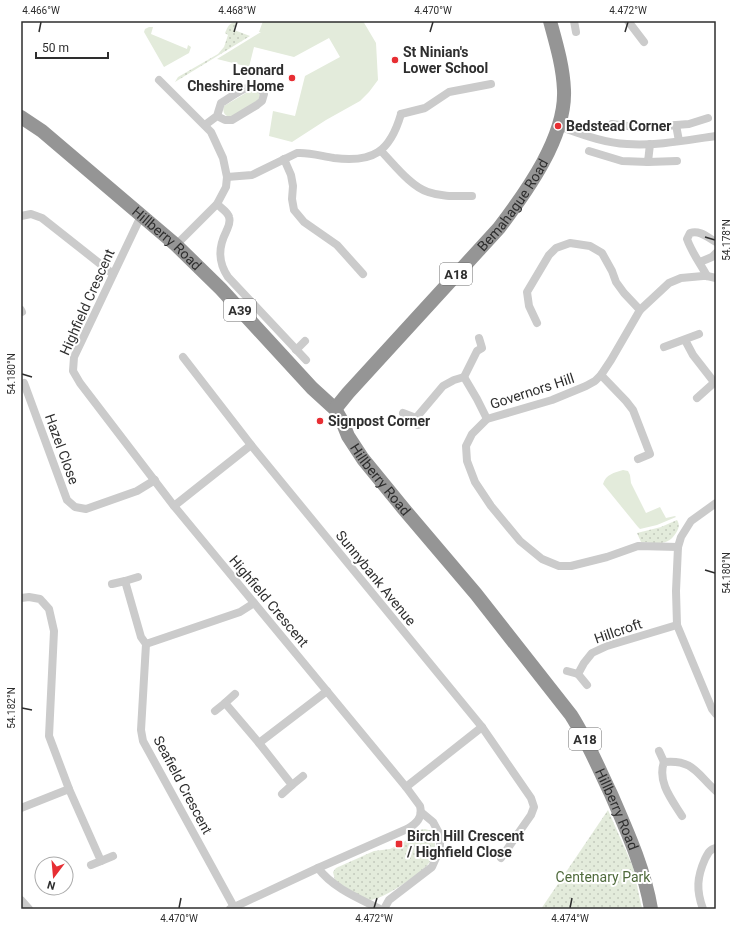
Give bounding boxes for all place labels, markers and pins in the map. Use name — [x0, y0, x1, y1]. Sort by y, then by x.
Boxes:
place label: St Ninian's Lower School — [403, 44, 488, 76]
marker: St Ninian's Lower School — [390, 55, 400, 65]
place label: Leonard Cheshire Home — [187, 62, 284, 94]
marker: Leonard Cheshire Home — [287, 73, 297, 83]
place label: Bedstead Corner — [566, 118, 671, 134]
marker: Bedstead Corner — [553, 121, 563, 131]
place label: Signpost Corner — [328, 413, 430, 429]
marker: Signpost Corner — [315, 416, 325, 426]
place label: Birch Hill Crescent / Highfield Close — [406, 828, 524, 860]
marker: Birch Hill Crescent / Highfield Close — [394, 839, 404, 849]

